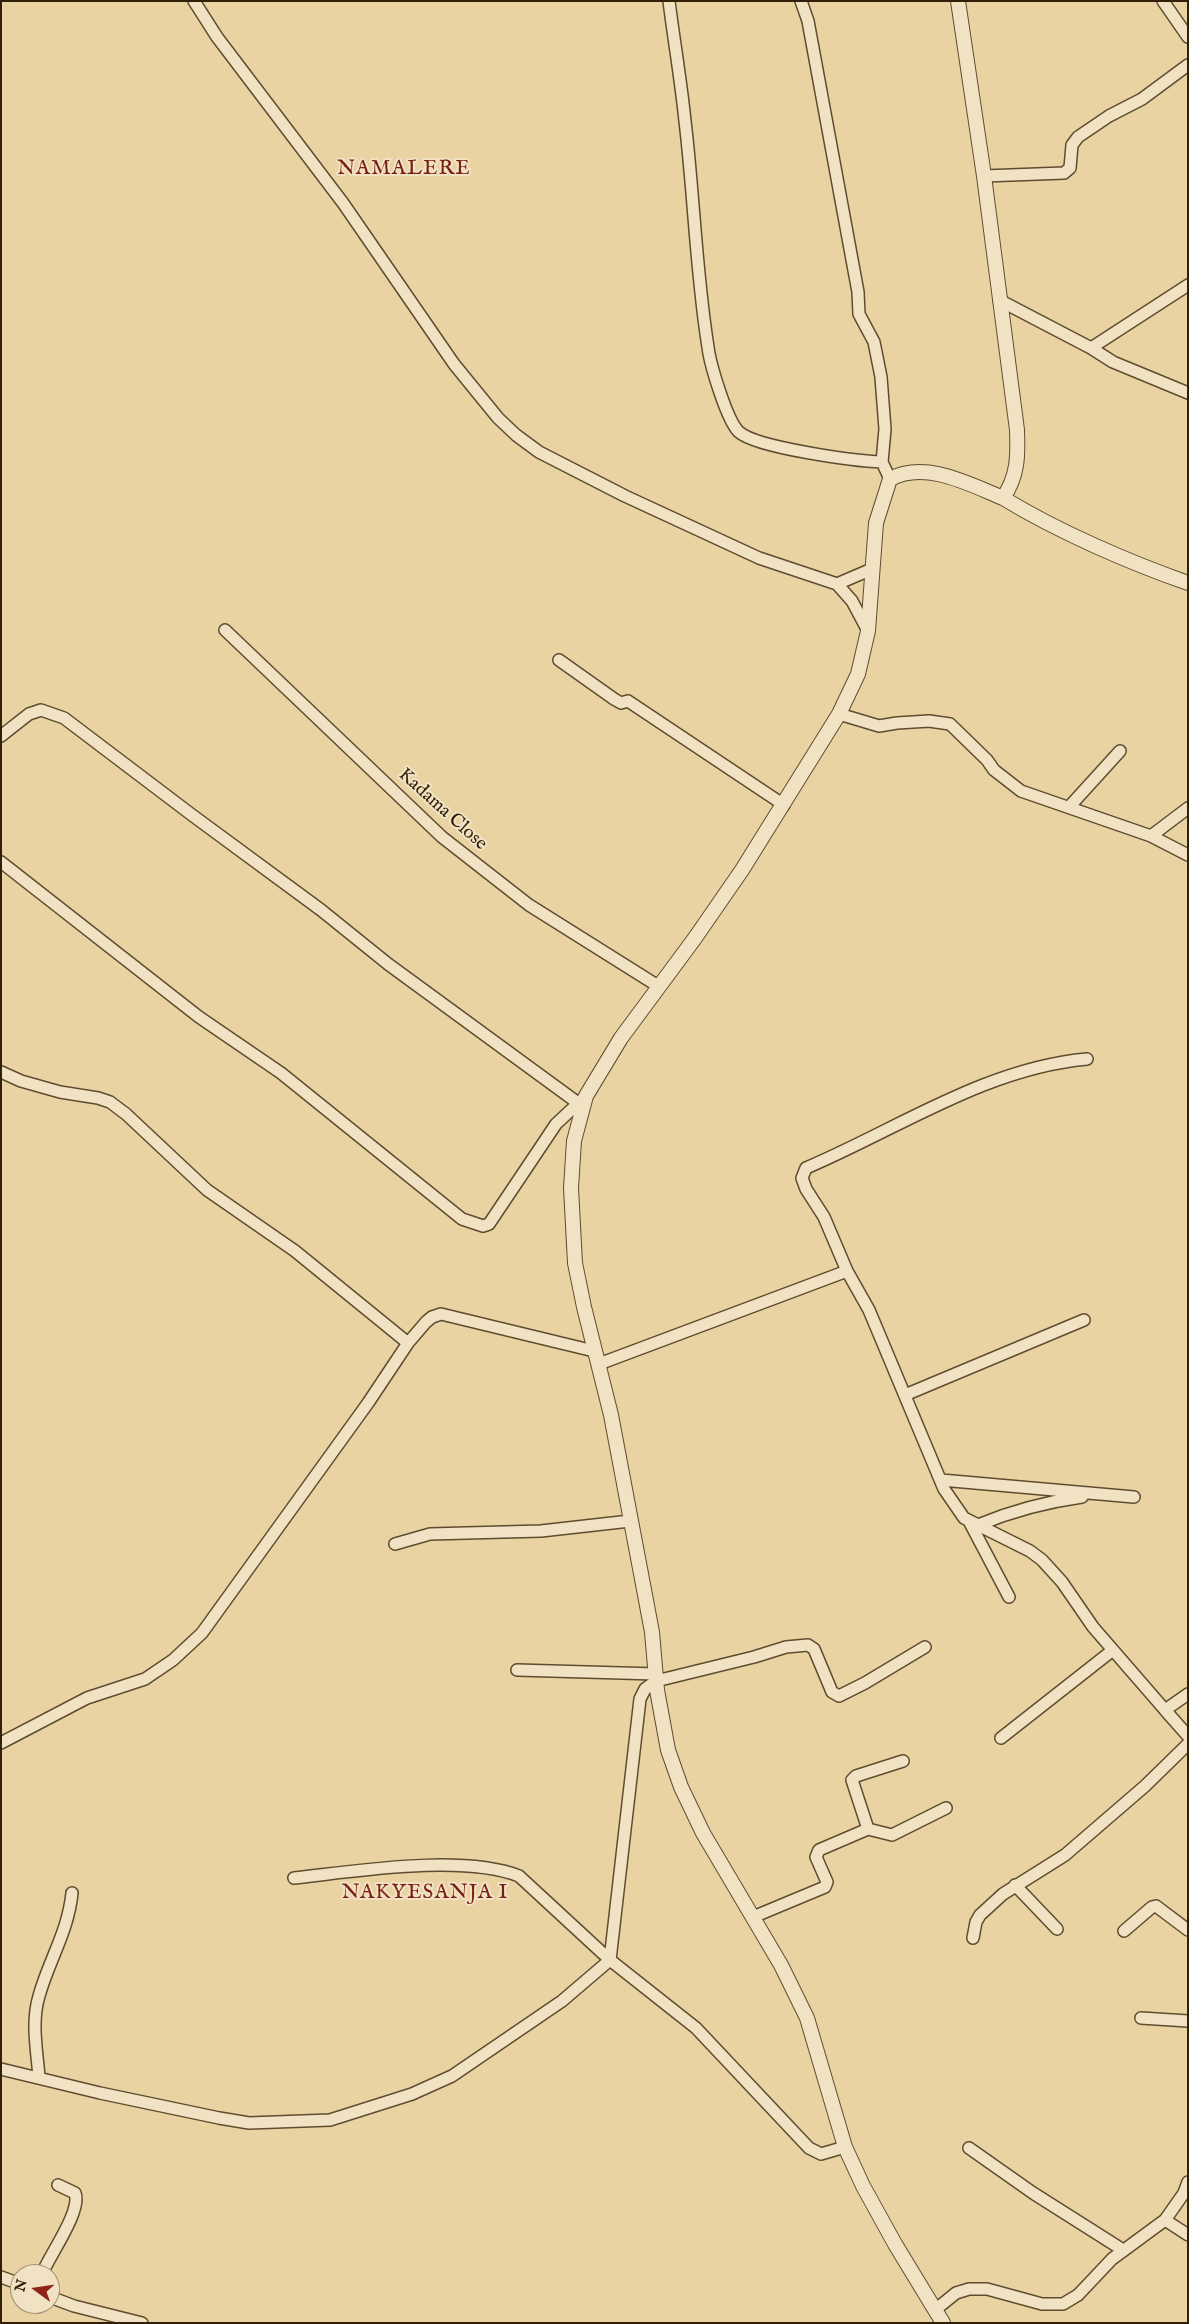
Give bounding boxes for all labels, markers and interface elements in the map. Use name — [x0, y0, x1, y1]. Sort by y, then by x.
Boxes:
district label: NAMALERE — [336, 157, 472, 183]
street label: Kadama Close — [393, 764, 491, 856]
district label: NAKYESANJA I — [340, 1881, 510, 1907]
north arrow — [10, 2264, 60, 2314]
text: N — [11, 2278, 32, 2294]

